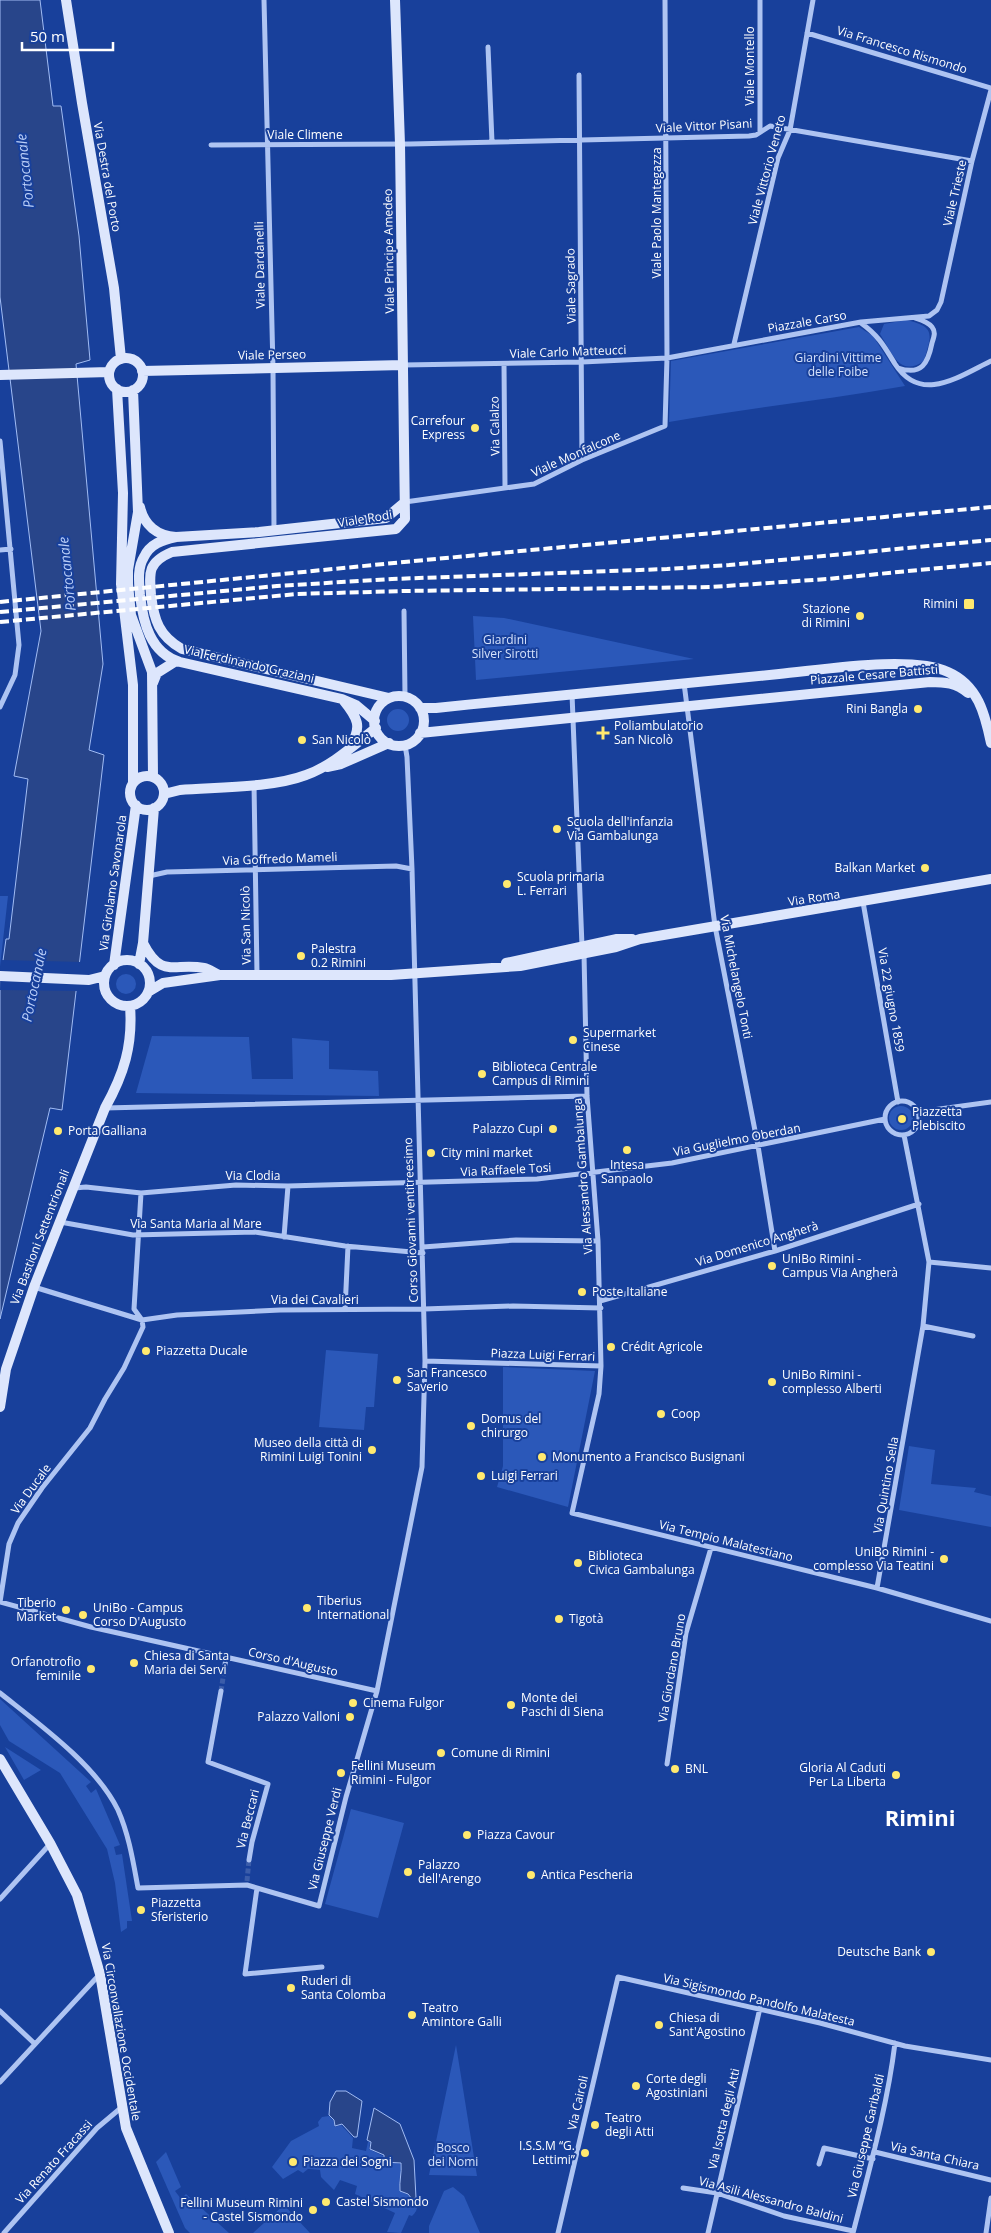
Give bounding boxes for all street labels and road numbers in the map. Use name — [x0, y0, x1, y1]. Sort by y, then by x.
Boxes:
street label: Via Francesco Rismondo — [835, 22, 970, 78]
street label: Viale Montello — [741, 26, 758, 106]
street label: Viale Vittorio Veneto — [744, 113, 789, 227]
street label: Viale Vittor Pisani — [655, 114, 753, 137]
street label: Via Destra del Porto — [89, 121, 126, 233]
street label: Viale Climene — [267, 126, 343, 143]
street label: Viale Paolo Mantegazza — [648, 147, 665, 279]
street label: Viale Trieste — [939, 158, 970, 228]
street label: Viale Principe Amedeo — [379, 188, 398, 314]
street label: Viale Dardanelli — [250, 221, 269, 309]
street label: Viale Sagrado — [561, 248, 580, 324]
street label: Piazzale Carso — [766, 306, 848, 337]
street label: Viale Carlo Matteucci — [509, 341, 627, 362]
street label: Viale Perseo — [238, 345, 306, 364]
street label: Via Calalzo — [485, 396, 504, 456]
street label: Viale Monfalcone — [529, 426, 623, 481]
street label: Viale Rodi — [337, 506, 393, 531]
street label: Via Ferdinando Graziani — [182, 640, 316, 687]
street label: Piazzale Cesare Battisti — [809, 660, 939, 689]
street label: Via Girolamo Savonarola — [95, 814, 130, 952]
street label: Via Goffredo Mameli — [222, 848, 338, 869]
street label: Via San Nicolò — [236, 885, 255, 965]
street label: Via Roma — [787, 885, 841, 910]
street label: Via Michelangelo Tonti — [716, 914, 757, 1040]
street label: Via 22 giugno 1859 — [874, 947, 909, 1053]
street label: Via Alessandro Gambalunga — [569, 1097, 596, 1255]
street label: Via Guglielmo Oberdan — [672, 1119, 802, 1160]
street label: Corso Giovanni ventitreesimo — [399, 1137, 422, 1303]
street label: Via Raffaele Tosi — [460, 1159, 552, 1180]
street label: Via Bastioni Settentrionali — [6, 1167, 73, 1307]
street label: Via Clodia — [226, 1167, 280, 1184]
street label: Via Santa Maria al Mare — [130, 1215, 262, 1232]
street label: Via Domenico Angherà — [693, 1217, 820, 1270]
street label: Via dei Cavalieri — [271, 1291, 359, 1308]
street label: Piazza Luigi Ferrari — [490, 1344, 596, 1365]
street label: Via Quintino Sella — [869, 1435, 902, 1535]
street label: Via Ducale — [7, 1460, 55, 1517]
street label: Via Tempio Malatestiano — [657, 1516, 795, 1565]
street label: Via Giordano Bruno — [654, 1612, 689, 1724]
street label: Corso d'Augusto — [247, 1643, 340, 1680]
street label: Via Giuseppe Verdi — [304, 1786, 345, 1892]
street label: Via Beccari — [232, 1787, 263, 1850]
street label: Via Circonvallazione Occidentale — [97, 1942, 146, 2122]
street label: Via Sigismondo Pandolfo Malatesta — [662, 1969, 857, 2030]
street label: Via Isotta degli Atti — [704, 2067, 743, 2171]
street label: Via Giuseppe Garibaldi — [843, 2072, 888, 2200]
street label: Via Cairoli — [563, 2074, 592, 2132]
street label: Via Renato Fracassi — [11, 2116, 96, 2207]
street label: Via Santa Chiara — [889, 2137, 981, 2174]
street label: Via Asili Alessandro Baldini — [697, 2172, 845, 2227]

